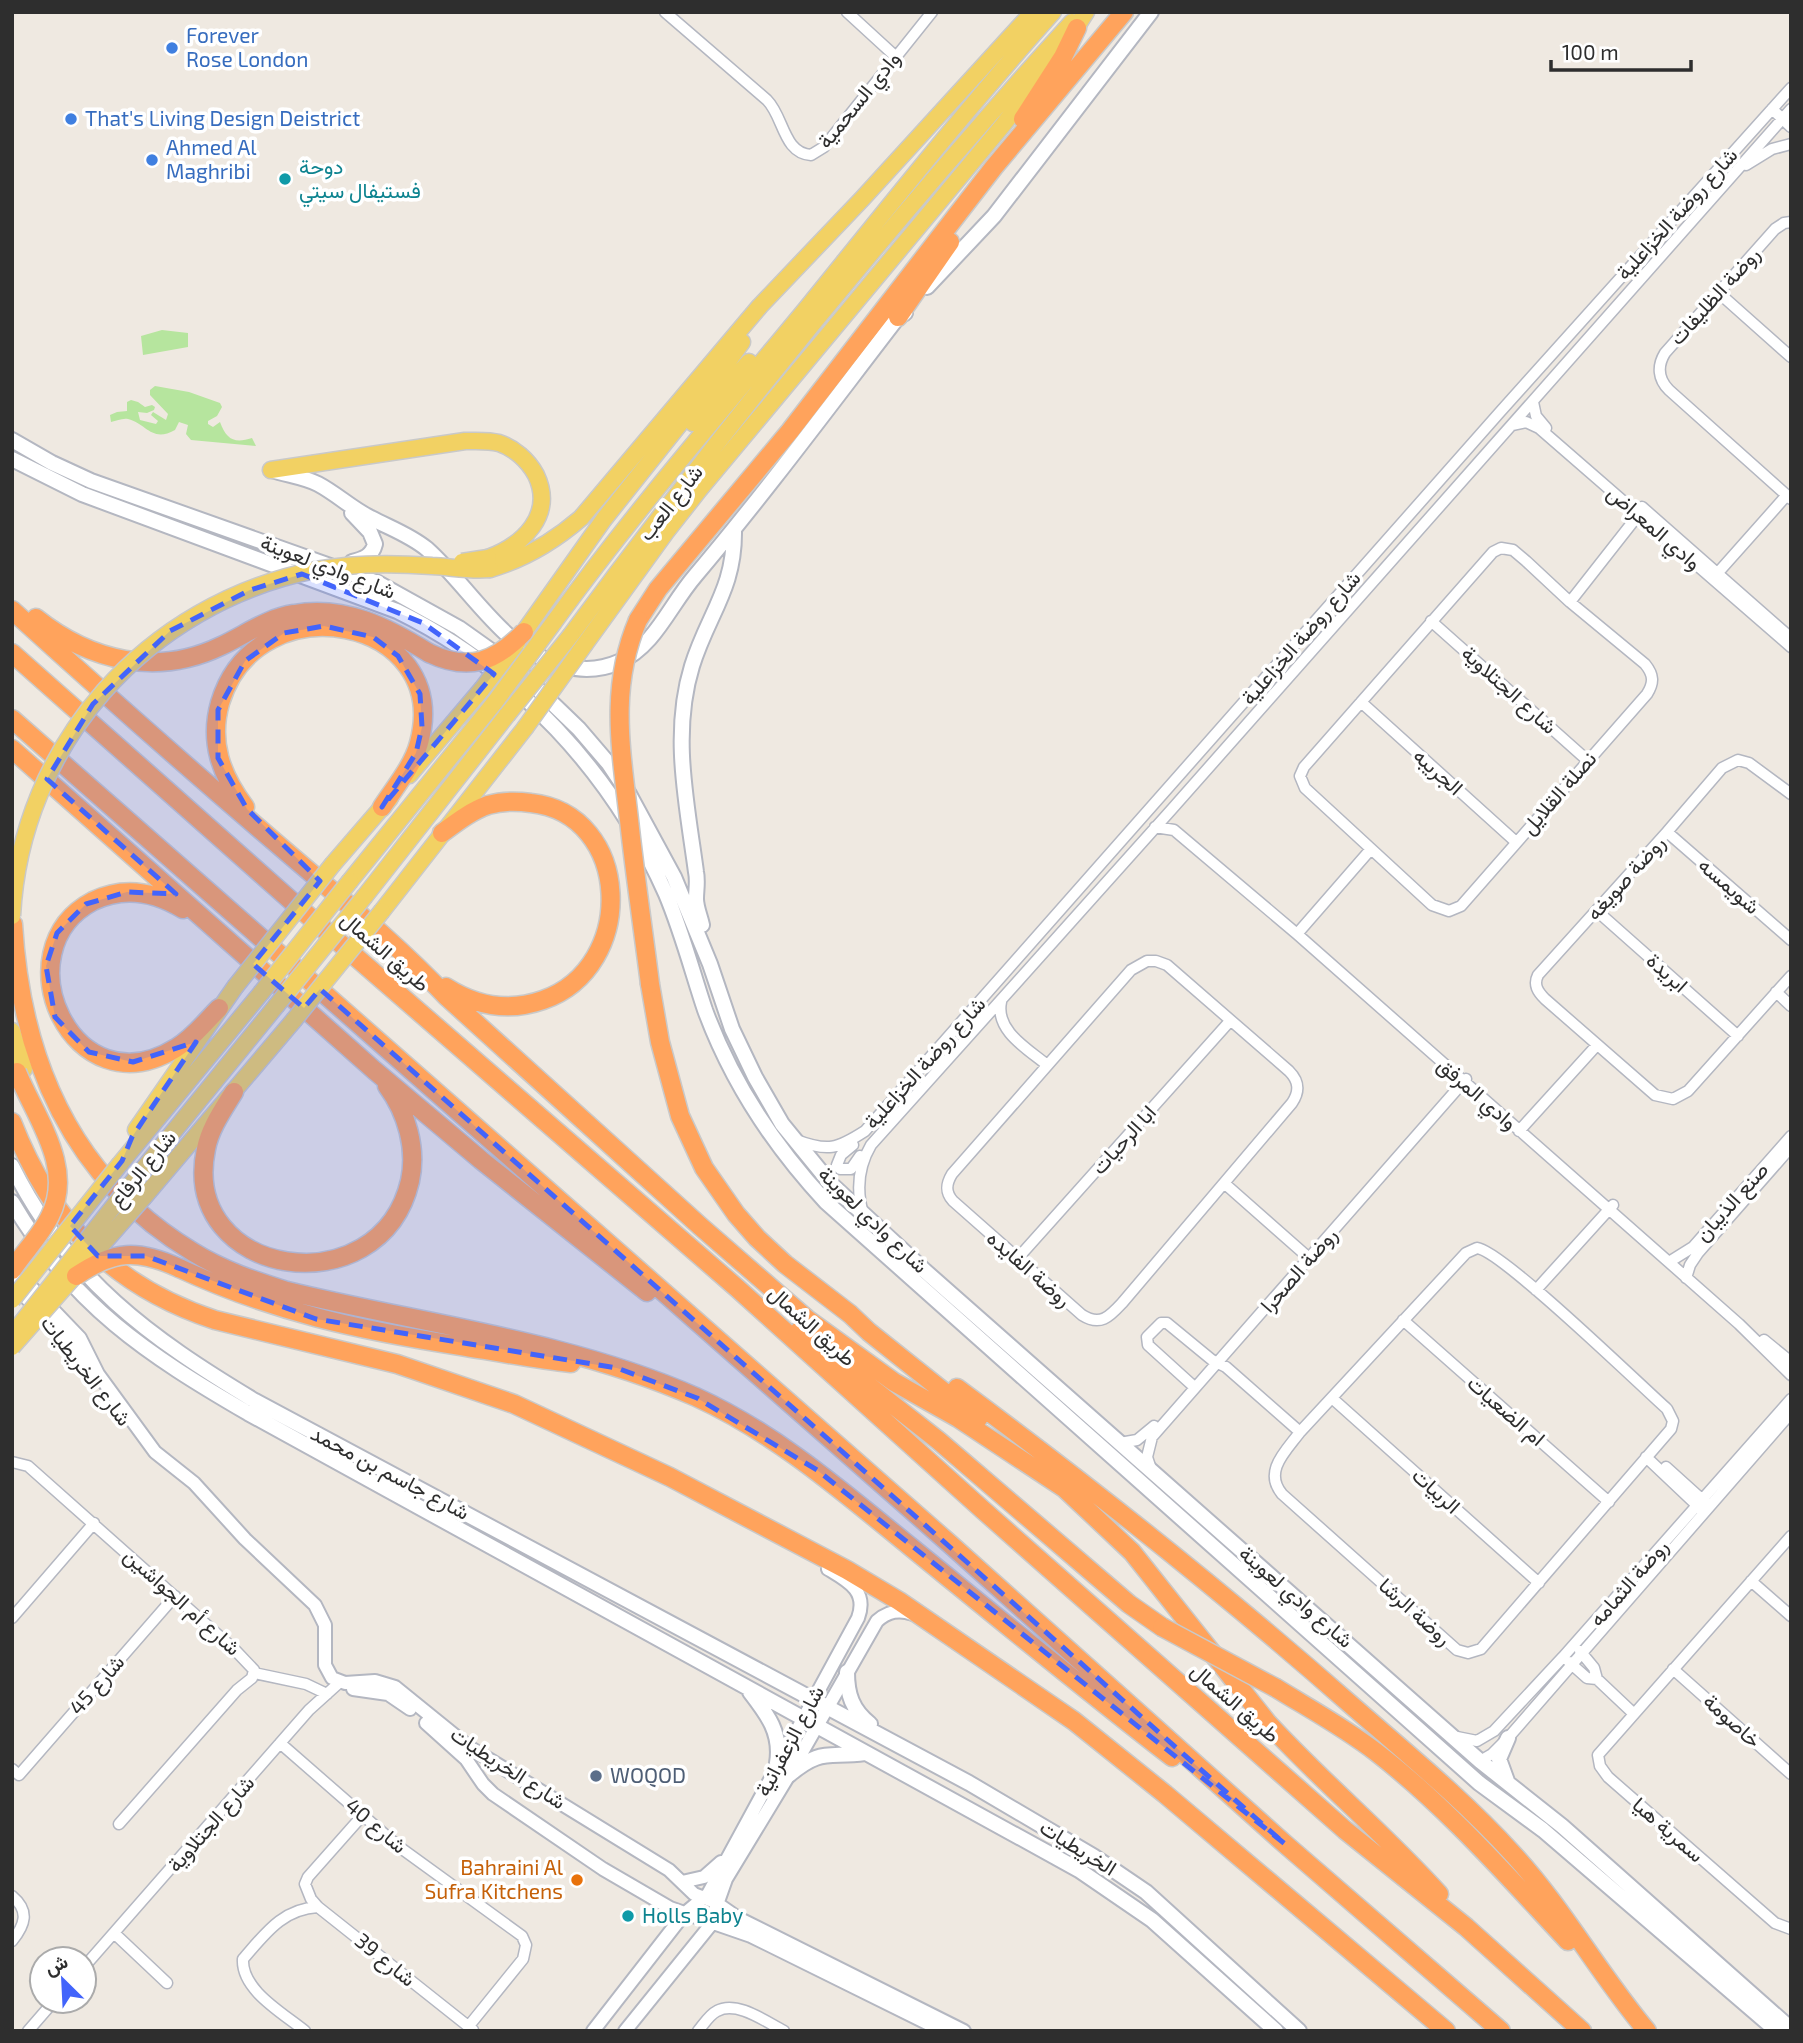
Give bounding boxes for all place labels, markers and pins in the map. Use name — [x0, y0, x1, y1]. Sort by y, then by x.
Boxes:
place label: Forever Rose London — [186, 22, 308, 71]
marker: Forever Rose London — [164, 40, 180, 56]
place label: That's Living Design Deistrict — [85, 105, 360, 130]
marker: That's Living Design Deistrict — [63, 111, 79, 127]
place label: Ahmed Al Maghribi — [166, 134, 257, 183]
marker: Ahmed Al Maghribi — [144, 152, 160, 168]
place label: دوحة فستيفال سيتي — [299, 153, 421, 208]
marker: دوحة فستيفال سيتي — [277, 171, 293, 187]
place label: WOQOD — [610, 1762, 686, 1788]
marker: WOQOD — [588, 1768, 604, 1784]
place label: Bahraini Al Sufra Kitchens — [424, 1854, 564, 1903]
marker: Bahraini Al Sufra Kitchens — [569, 1872, 585, 1888]
place label: Holls Baby — [642, 1902, 743, 1927]
marker: Holls Baby — [620, 1908, 636, 1924]

